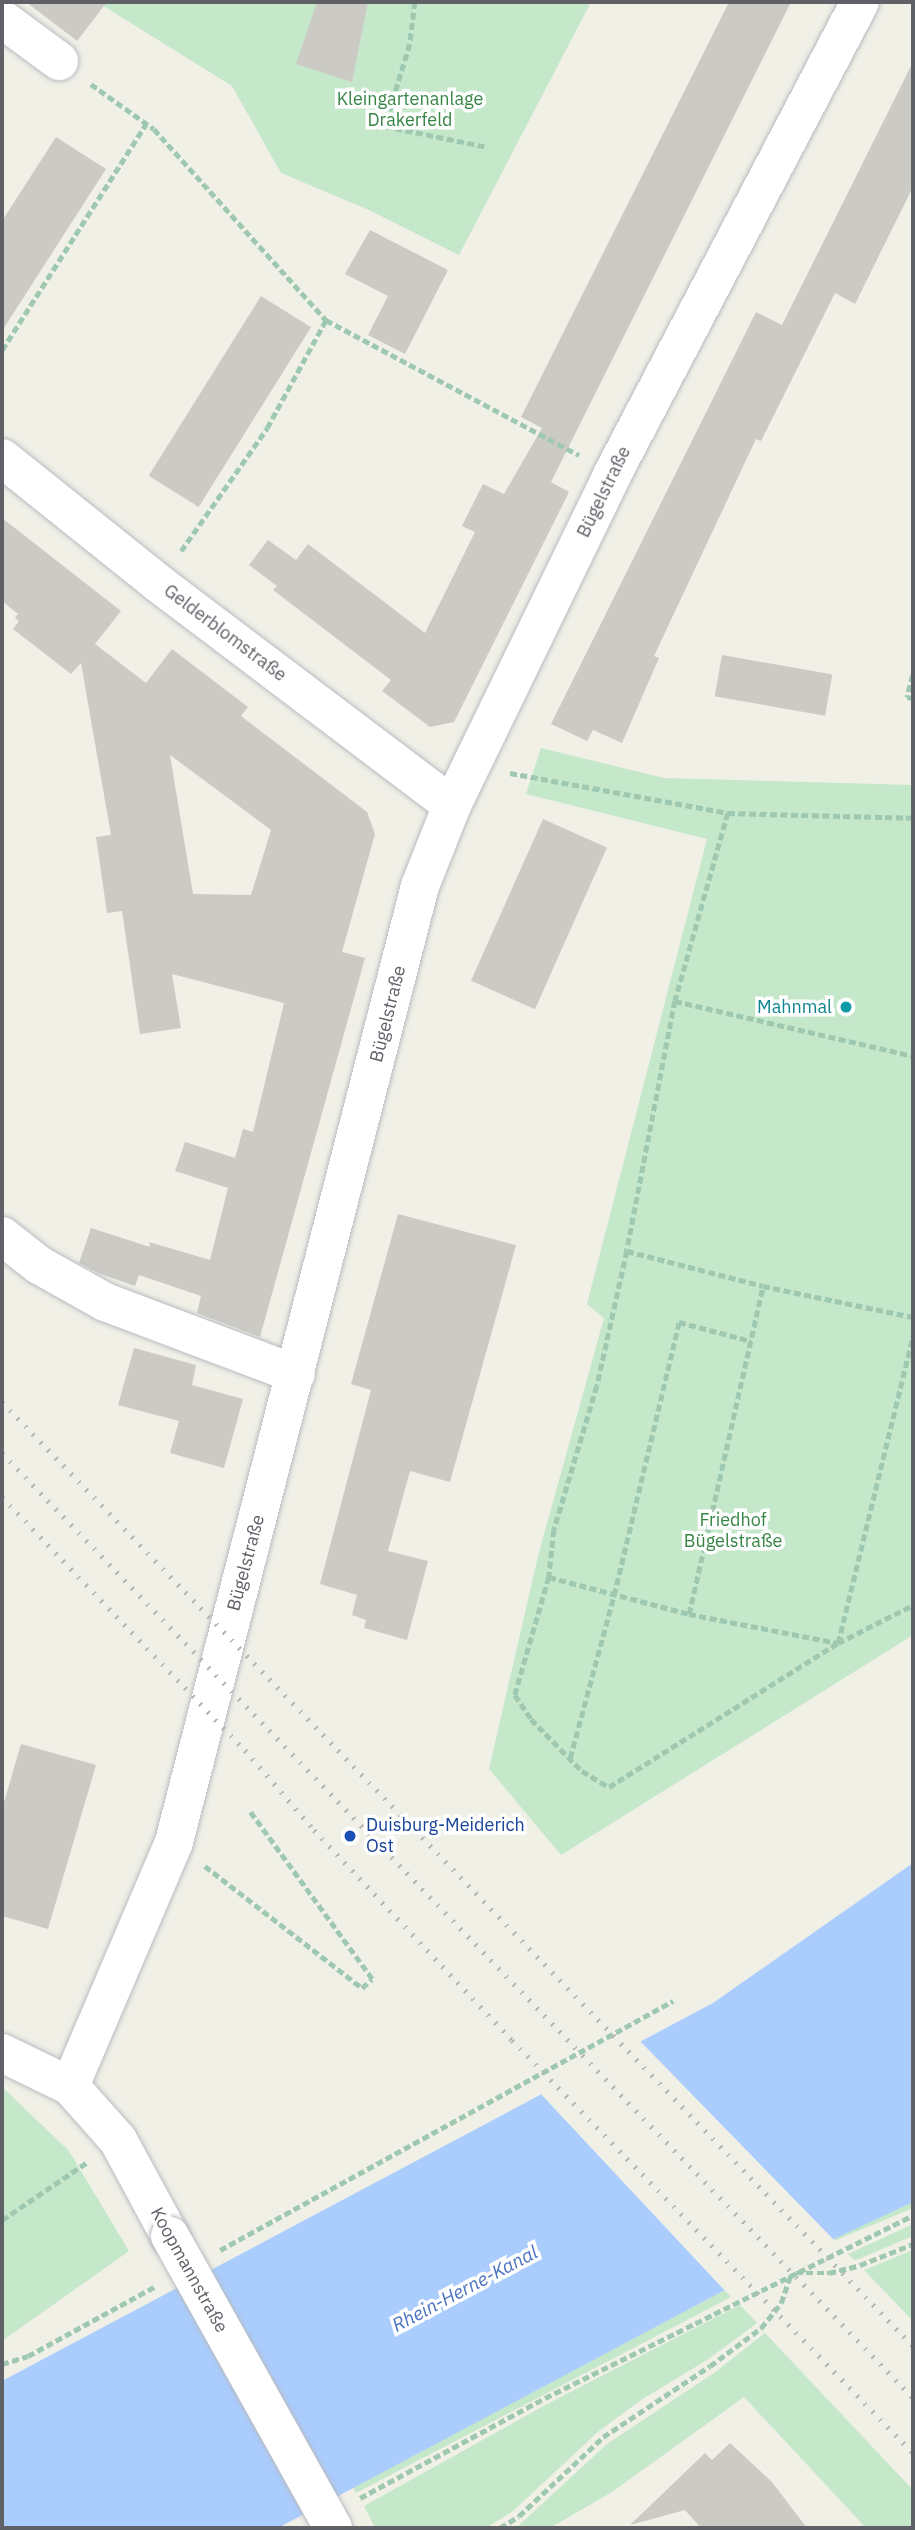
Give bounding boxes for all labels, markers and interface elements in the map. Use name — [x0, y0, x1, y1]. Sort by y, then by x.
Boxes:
park label: Kleingartenanlage Drakerfeld — [337, 89, 483, 132]
street label: Bügelstraße — [573, 443, 635, 541]
street label: Gelderblomstraße — [159, 580, 291, 686]
street label: Bügelstraße — [366, 964, 410, 1064]
place label: Mahnmal — [757, 996, 832, 1018]
marker: Mahnmal — [838, 999, 854, 1015]
park label: Friedhof Bügelstraße — [684, 1510, 782, 1552]
street label: Bügelstraße — [223, 1513, 269, 1613]
place label: Duisburg-Meiderich Ost — [366, 1815, 525, 1857]
marker: Duisburg-Meiderich Ost — [340, 1826, 360, 1846]
street label: Koopmannstraße — [146, 2204, 232, 2336]
water label: Rhein-Herne-Kanal — [388, 2241, 542, 2337]

